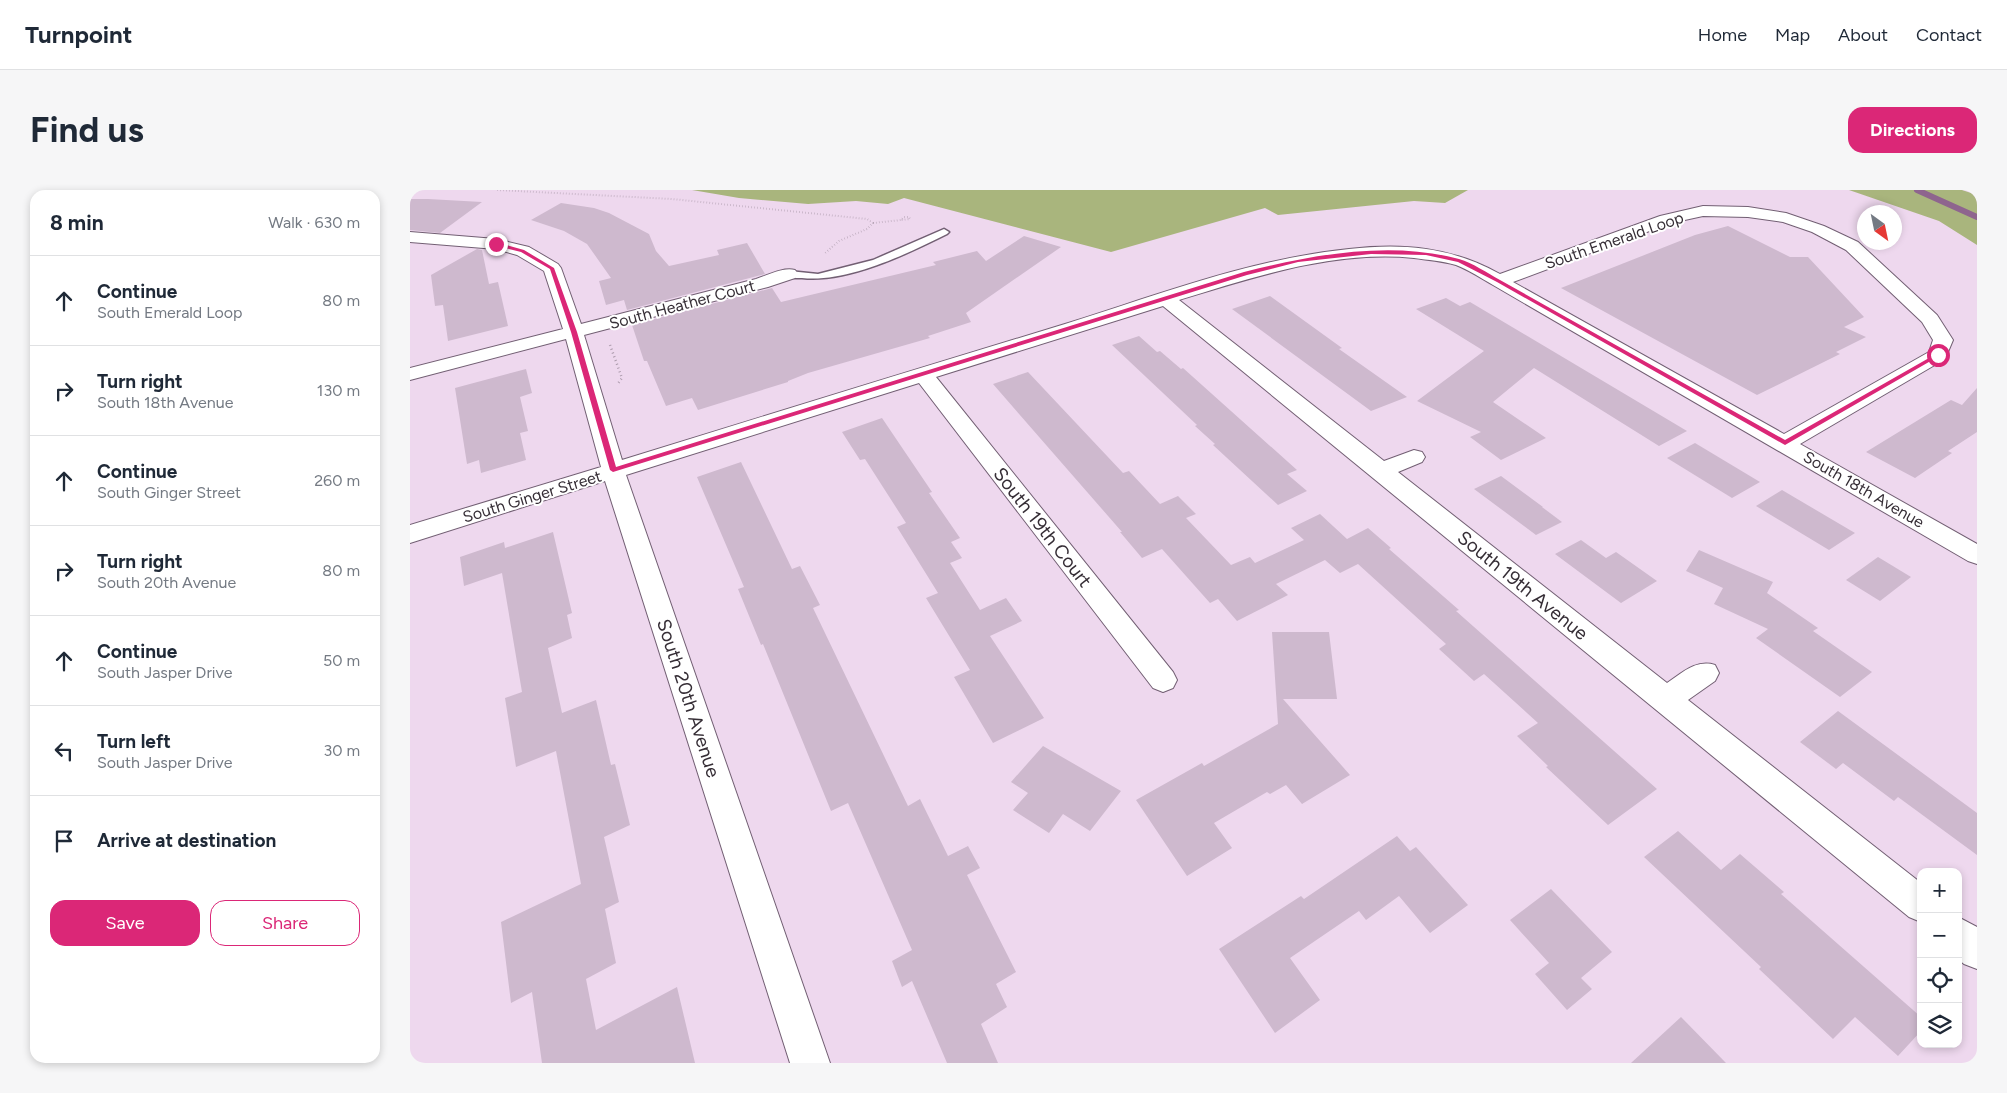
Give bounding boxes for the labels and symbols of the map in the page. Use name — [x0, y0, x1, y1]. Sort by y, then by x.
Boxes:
north arrow — [1857, 205, 1902, 250]
street label: South Emerald Loop — [1542, 208, 1686, 273]
route end — [485, 233, 508, 256]
street label: South Heather Court — [607, 276, 757, 333]
route start — [1927, 344, 1950, 367]
street label: South 18th Avenue — [1800, 447, 1928, 532]
street label: South 19th Court — [989, 463, 1097, 592]
street label: South Ginger Street — [460, 466, 604, 527]
street label: South 19th Avenue — [1453, 526, 1593, 645]
street label: South 20th Avenue — [652, 616, 725, 780]

